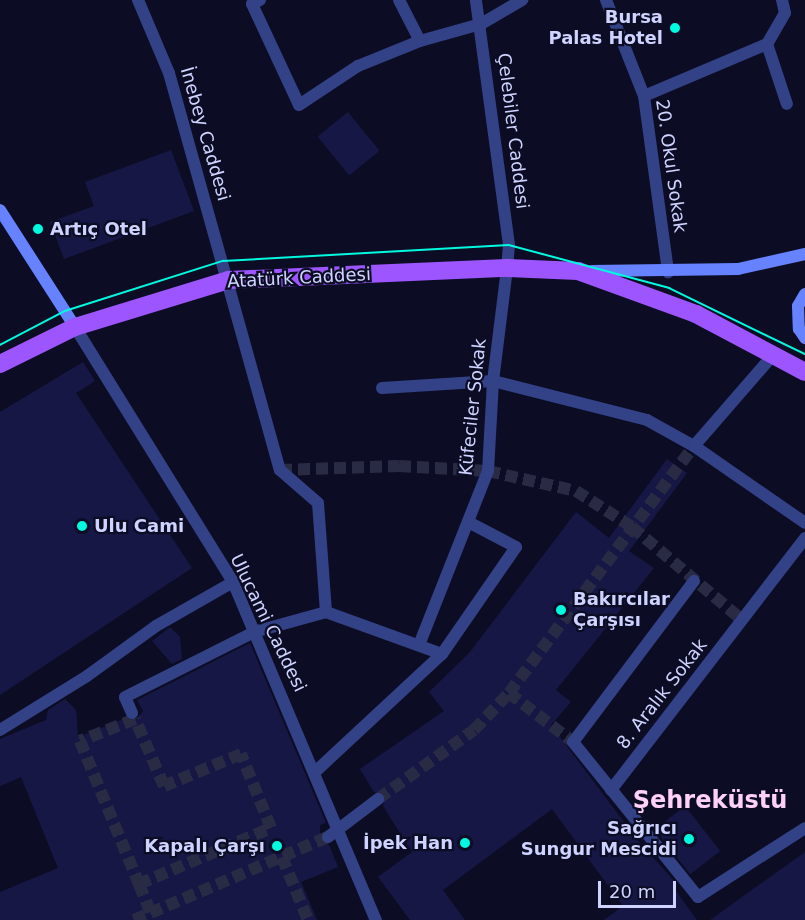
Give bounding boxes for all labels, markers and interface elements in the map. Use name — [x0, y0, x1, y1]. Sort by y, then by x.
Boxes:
place label: Bursa Palas Hotel — [548, 7, 663, 50]
marker: Bursa Palas Hotel — [668, 21, 682, 35]
street label: Çelebiler Caddesi — [493, 52, 533, 210]
street label: İnebey Caddesi — [176, 64, 234, 204]
street label: 20. Okul Sokak — [651, 98, 691, 234]
place label: Artıç Otel — [50, 218, 147, 240]
marker: Artıç Otel — [31, 222, 45, 236]
street label: Atatürk Caddesi — [227, 263, 371, 293]
street label: Küfeciler Sokak — [455, 337, 491, 477]
place label: Ulu Cami — [94, 515, 184, 537]
marker: Ulu Cami — [75, 519, 89, 533]
street label: Ulucami Caddesi — [225, 551, 311, 695]
place label: Bakırcılar Çarşısı — [573, 589, 670, 632]
marker: Bakırcılar Çarşısı — [554, 603, 568, 617]
street label: 8. Aralık Sokak — [612, 635, 712, 753]
district label: Şehreküstü — [633, 787, 787, 815]
place label: Sağrıcı Sungur Mescidi — [521, 818, 677, 860]
place label: İpek Han — [363, 832, 453, 854]
marker: Sağrıcı Sungur Mescidi — [682, 832, 696, 846]
place label: Kapalı Çarşı — [144, 835, 265, 857]
marker: İpek Han — [458, 836, 472, 850]
marker: Kapalı Çarşı — [270, 839, 284, 853]
scale bar — [601, 869, 679, 907]
text: 20 m — [609, 881, 655, 902]

